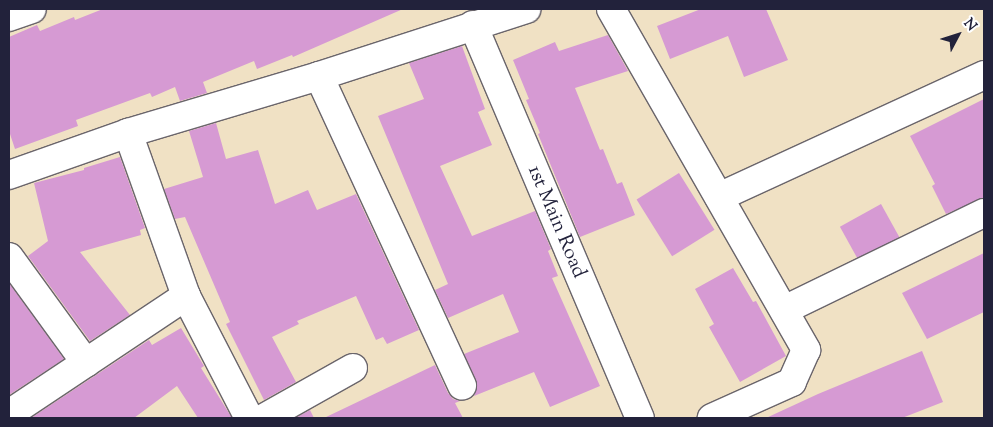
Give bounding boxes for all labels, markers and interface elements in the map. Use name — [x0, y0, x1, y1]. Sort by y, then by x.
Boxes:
north arrow — [933, 10, 983, 60]
text: N — [958, 15, 981, 36]
street label: 1st Main Road — [521, 162, 591, 282]

